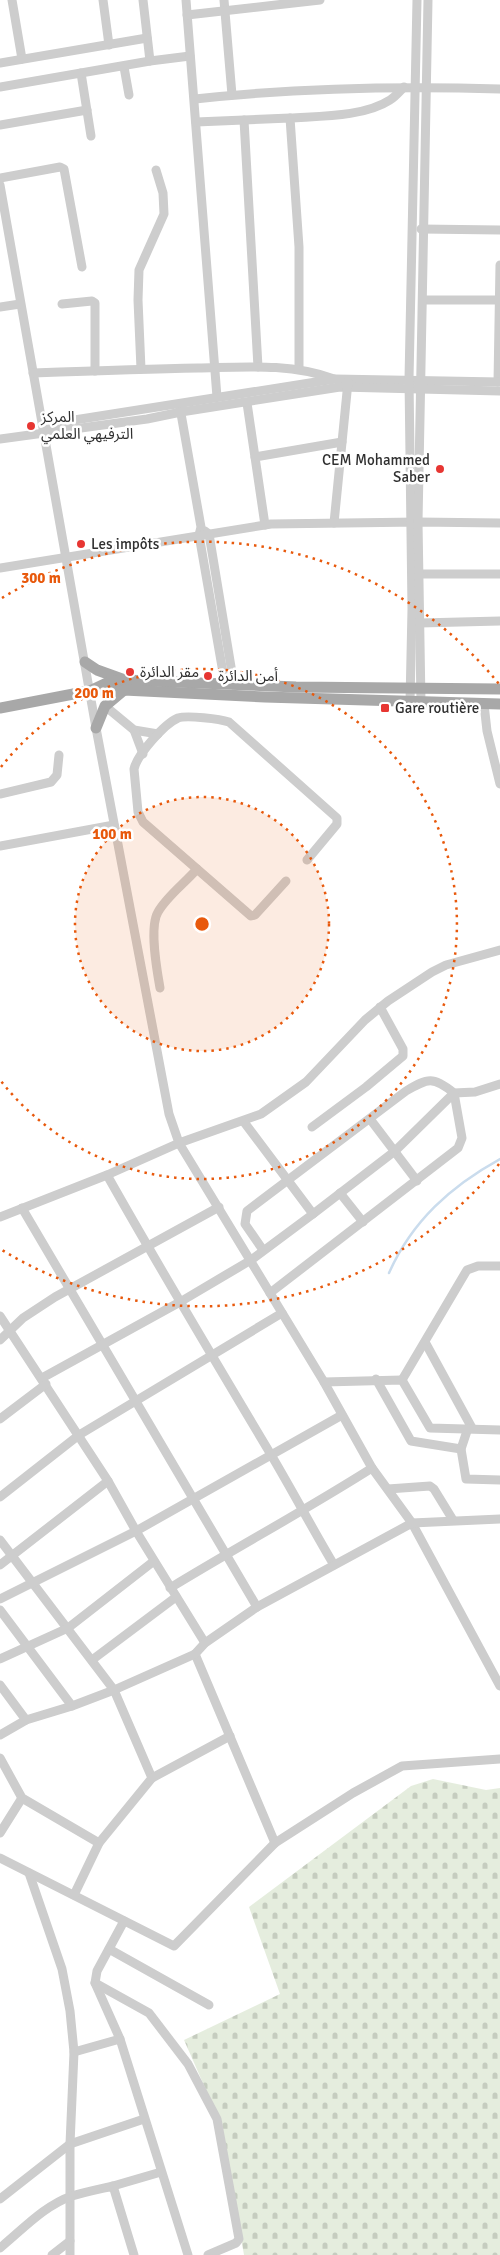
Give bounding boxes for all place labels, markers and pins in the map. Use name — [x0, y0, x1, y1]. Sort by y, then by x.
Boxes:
place label: المركز الترفيهي العلمي — [40, 408, 133, 445]
marker: المركز الترفيهي العلمي — [25, 420, 37, 432]
place label: CEM Mohammed Saber — [322, 451, 430, 486]
marker: CEM Mohammed Saber — [434, 463, 446, 475]
place label: Les impôts — [91, 535, 160, 553]
marker: Les impôts — [75, 538, 87, 550]
place label: مقر الدائرة — [140, 663, 199, 681]
marker: مقر الدائرة — [124, 666, 136, 678]
place label: أمن الدائرة — [218, 667, 278, 685]
marker: أمن الدائرة — [202, 670, 214, 682]
place label: Gare routière — [395, 699, 479, 717]
marker: Gare routière — [379, 702, 391, 714]
centre of rings — [193, 915, 211, 933]

